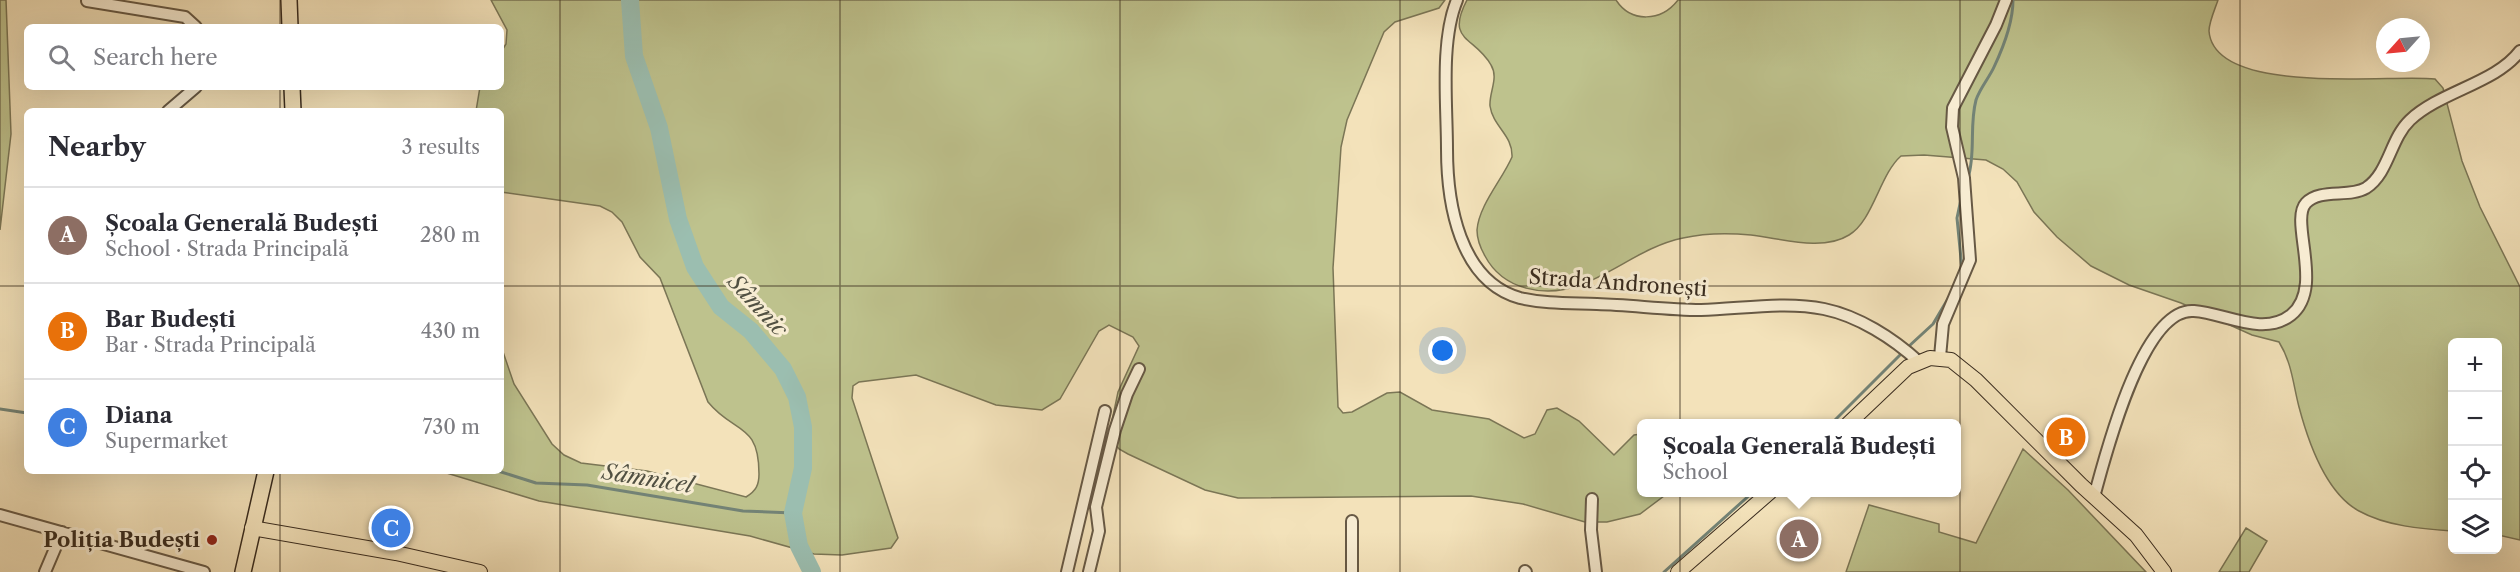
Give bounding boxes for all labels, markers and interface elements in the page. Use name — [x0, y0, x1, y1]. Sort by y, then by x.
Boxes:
north arrow — [2376, 18, 2430, 72]
search box — [24, 24, 504, 90]
icon: search — [45, 41, 78, 74]
text: Search here — [93, 44, 218, 71]
text: Nearby — [48, 131, 146, 163]
text: 3 results — [402, 135, 480, 159]
text: Școala Generală Budești — [105, 210, 378, 237]
text: A — [60, 223, 75, 247]
text: 280 m — [420, 223, 480, 247]
text: School · Strada Principală — [105, 237, 349, 261]
street label: Strada Andronești — [1528, 264, 1708, 301]
water label: Sâmnic — [721, 267, 794, 343]
text: Bar Budești — [105, 306, 236, 333]
text: B — [60, 319, 75, 343]
text: 430 m — [421, 319, 480, 343]
text: Bar · Strada Principală — [105, 333, 316, 357]
your location — [1428, 336, 1457, 365]
map controls — [2448, 338, 2502, 554]
button: + — [2448, 338, 2502, 392]
button: − — [2448, 392, 2502, 446]
text: Diana — [105, 402, 173, 429]
pin: B — [2046, 414, 2086, 460]
text: C — [59, 415, 76, 439]
text: 730 m — [423, 415, 480, 439]
popup — [1637, 419, 1961, 497]
text: Supermarket — [105, 429, 228, 453]
text: Școala Generală Budești — [1662, 433, 1936, 460]
button: locate — [2448, 446, 2502, 500]
water label: Sâmnicel — [599, 458, 698, 499]
text: School — [1662, 460, 1728, 484]
button: layers — [2448, 500, 2502, 554]
pin: C — [372, 506, 410, 550]
pin: A — [1780, 516, 1818, 562]
place label: Poliția Budești — [43, 527, 201, 553]
marker: Poliția Budești — [205, 533, 219, 547]

